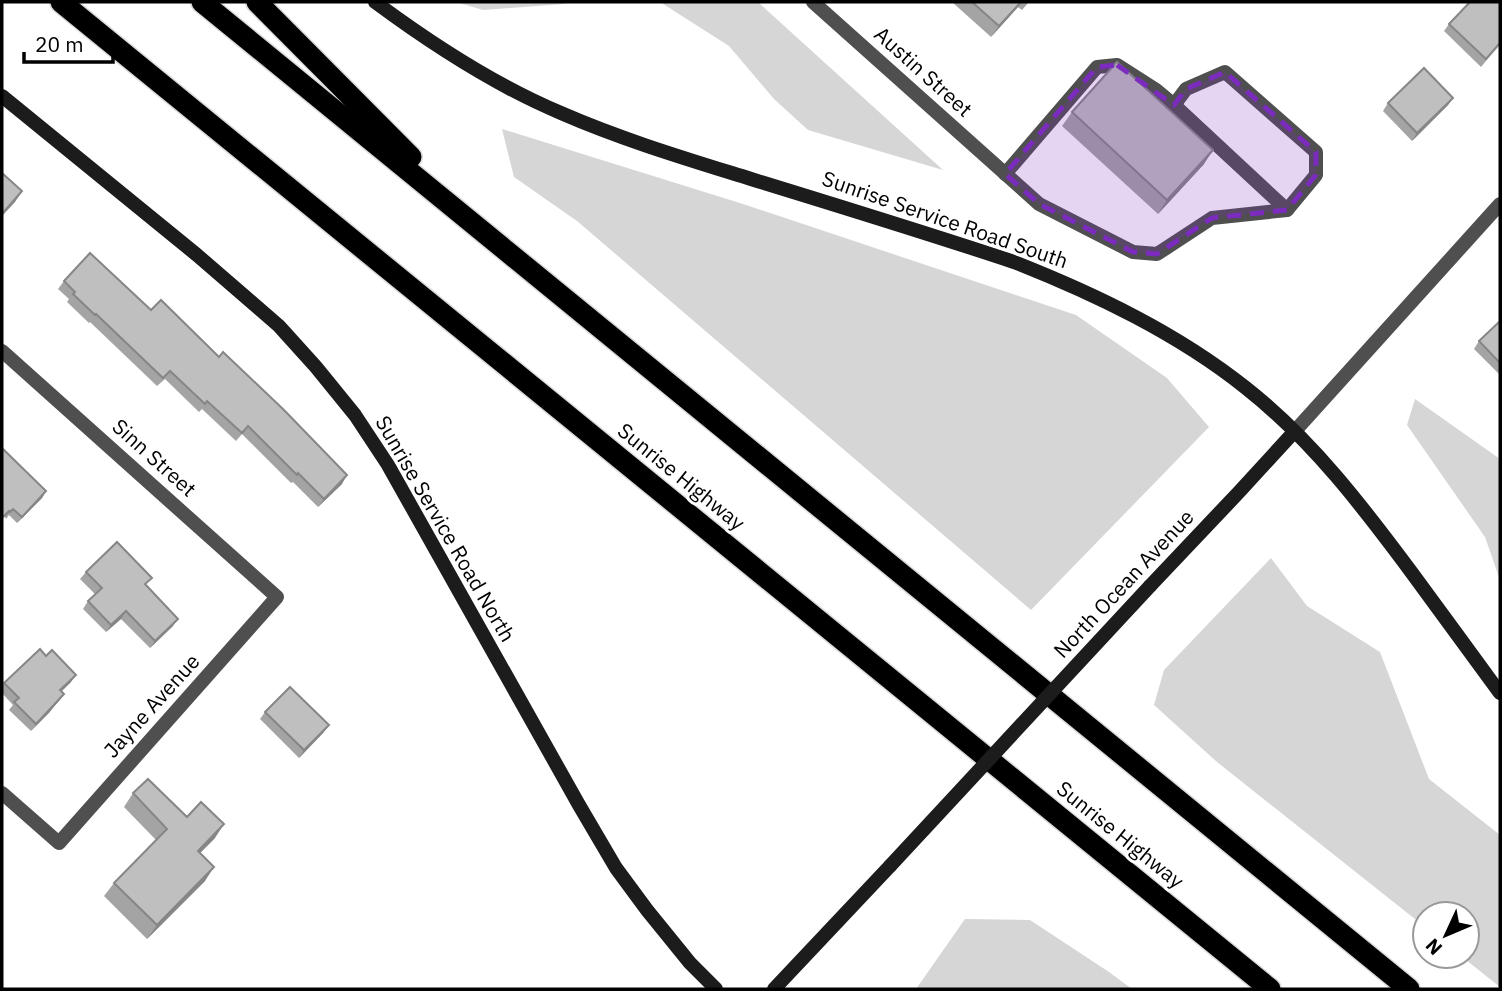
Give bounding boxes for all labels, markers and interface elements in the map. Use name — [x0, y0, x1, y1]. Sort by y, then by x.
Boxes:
street label: Austin Street — [869, 20, 979, 123]
scale bar — [24, 21, 114, 65]
text: 20 m — [35, 30, 84, 58]
street label: Sunrise Service Road South — [819, 164, 1072, 274]
street label: Sunrise Service Road North — [370, 410, 522, 647]
street label: Sinn Street — [107, 412, 203, 502]
street label: Sunrise Highway — [612, 416, 752, 537]
street label: North Ocean Avenue — [1047, 503, 1200, 664]
street label: Jayne Avenue — [97, 647, 205, 763]
street label: Sunrise Highway — [1051, 774, 1191, 895]
north arrow — [1411, 900, 1481, 970]
text: N — [1420, 934, 1447, 960]

